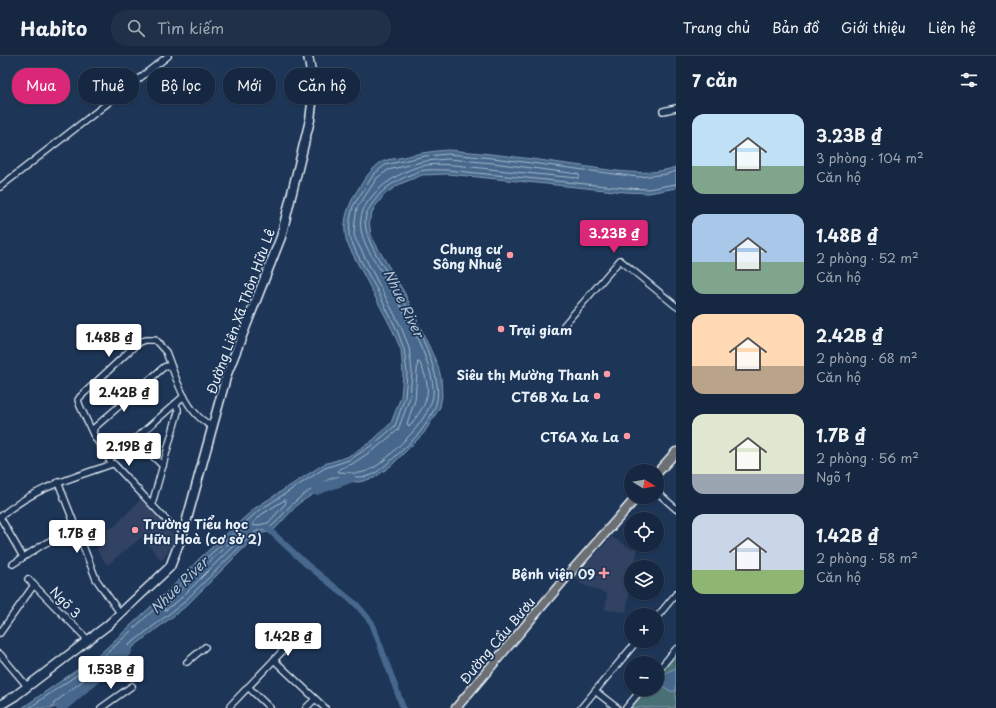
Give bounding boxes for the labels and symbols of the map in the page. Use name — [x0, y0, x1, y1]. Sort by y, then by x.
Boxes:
pin: 3.23B ₫ — [577, 220, 651, 254]
street label: Đường Liên Xã Thôn Hữu Lê — [201, 226, 279, 396]
place label: Chung cư Sông Nhuệ — [433, 239, 503, 273]
marker: Chung cư Sông Nhuệ — [505, 250, 515, 260]
water label: Nhue River — [378, 265, 430, 342]
place label: Trại giam — [509, 320, 572, 339]
pin: 1.48B ₫ — [72, 324, 146, 358]
marker: Trại giam — [496, 324, 506, 334]
place label: Siêu thị Mường Thanh — [457, 365, 599, 384]
marker: Siêu thị Mường Thanh — [602, 369, 612, 379]
pin: 2.42B ₫ — [87, 379, 161, 413]
place label: CT6B Xa La — [511, 387, 589, 406]
marker: CT6B Xa La — [592, 391, 602, 401]
place label: CT6A Xa La — [540, 427, 619, 446]
marker: CT6A Xa La — [622, 431, 632, 441]
pin: 2.19B ₫ — [92, 433, 166, 467]
north arrow — [624, 464, 664, 504]
place label: Trường Tiểu học Hữu Hoà (cơ sở 2) — [143, 514, 262, 548]
pin: 1.7B ₫ — [44, 520, 110, 554]
marker: Trường Tiểu học Hữu Hoà (cơ sở 2) — [130, 525, 140, 535]
water label: Nhue River — [145, 551, 214, 618]
place label: Bệnh viện 09 — [512, 564, 595, 583]
marker: Bệnh viện 09 — [598, 567, 610, 579]
street label: Ngõ 3 — [46, 582, 86, 622]
street label: Đường Cầu Bươu — [455, 592, 539, 688]
pin: 1.42B ₫ — [251, 623, 325, 657]
pin: 1.53B ₫ — [74, 656, 148, 690]

